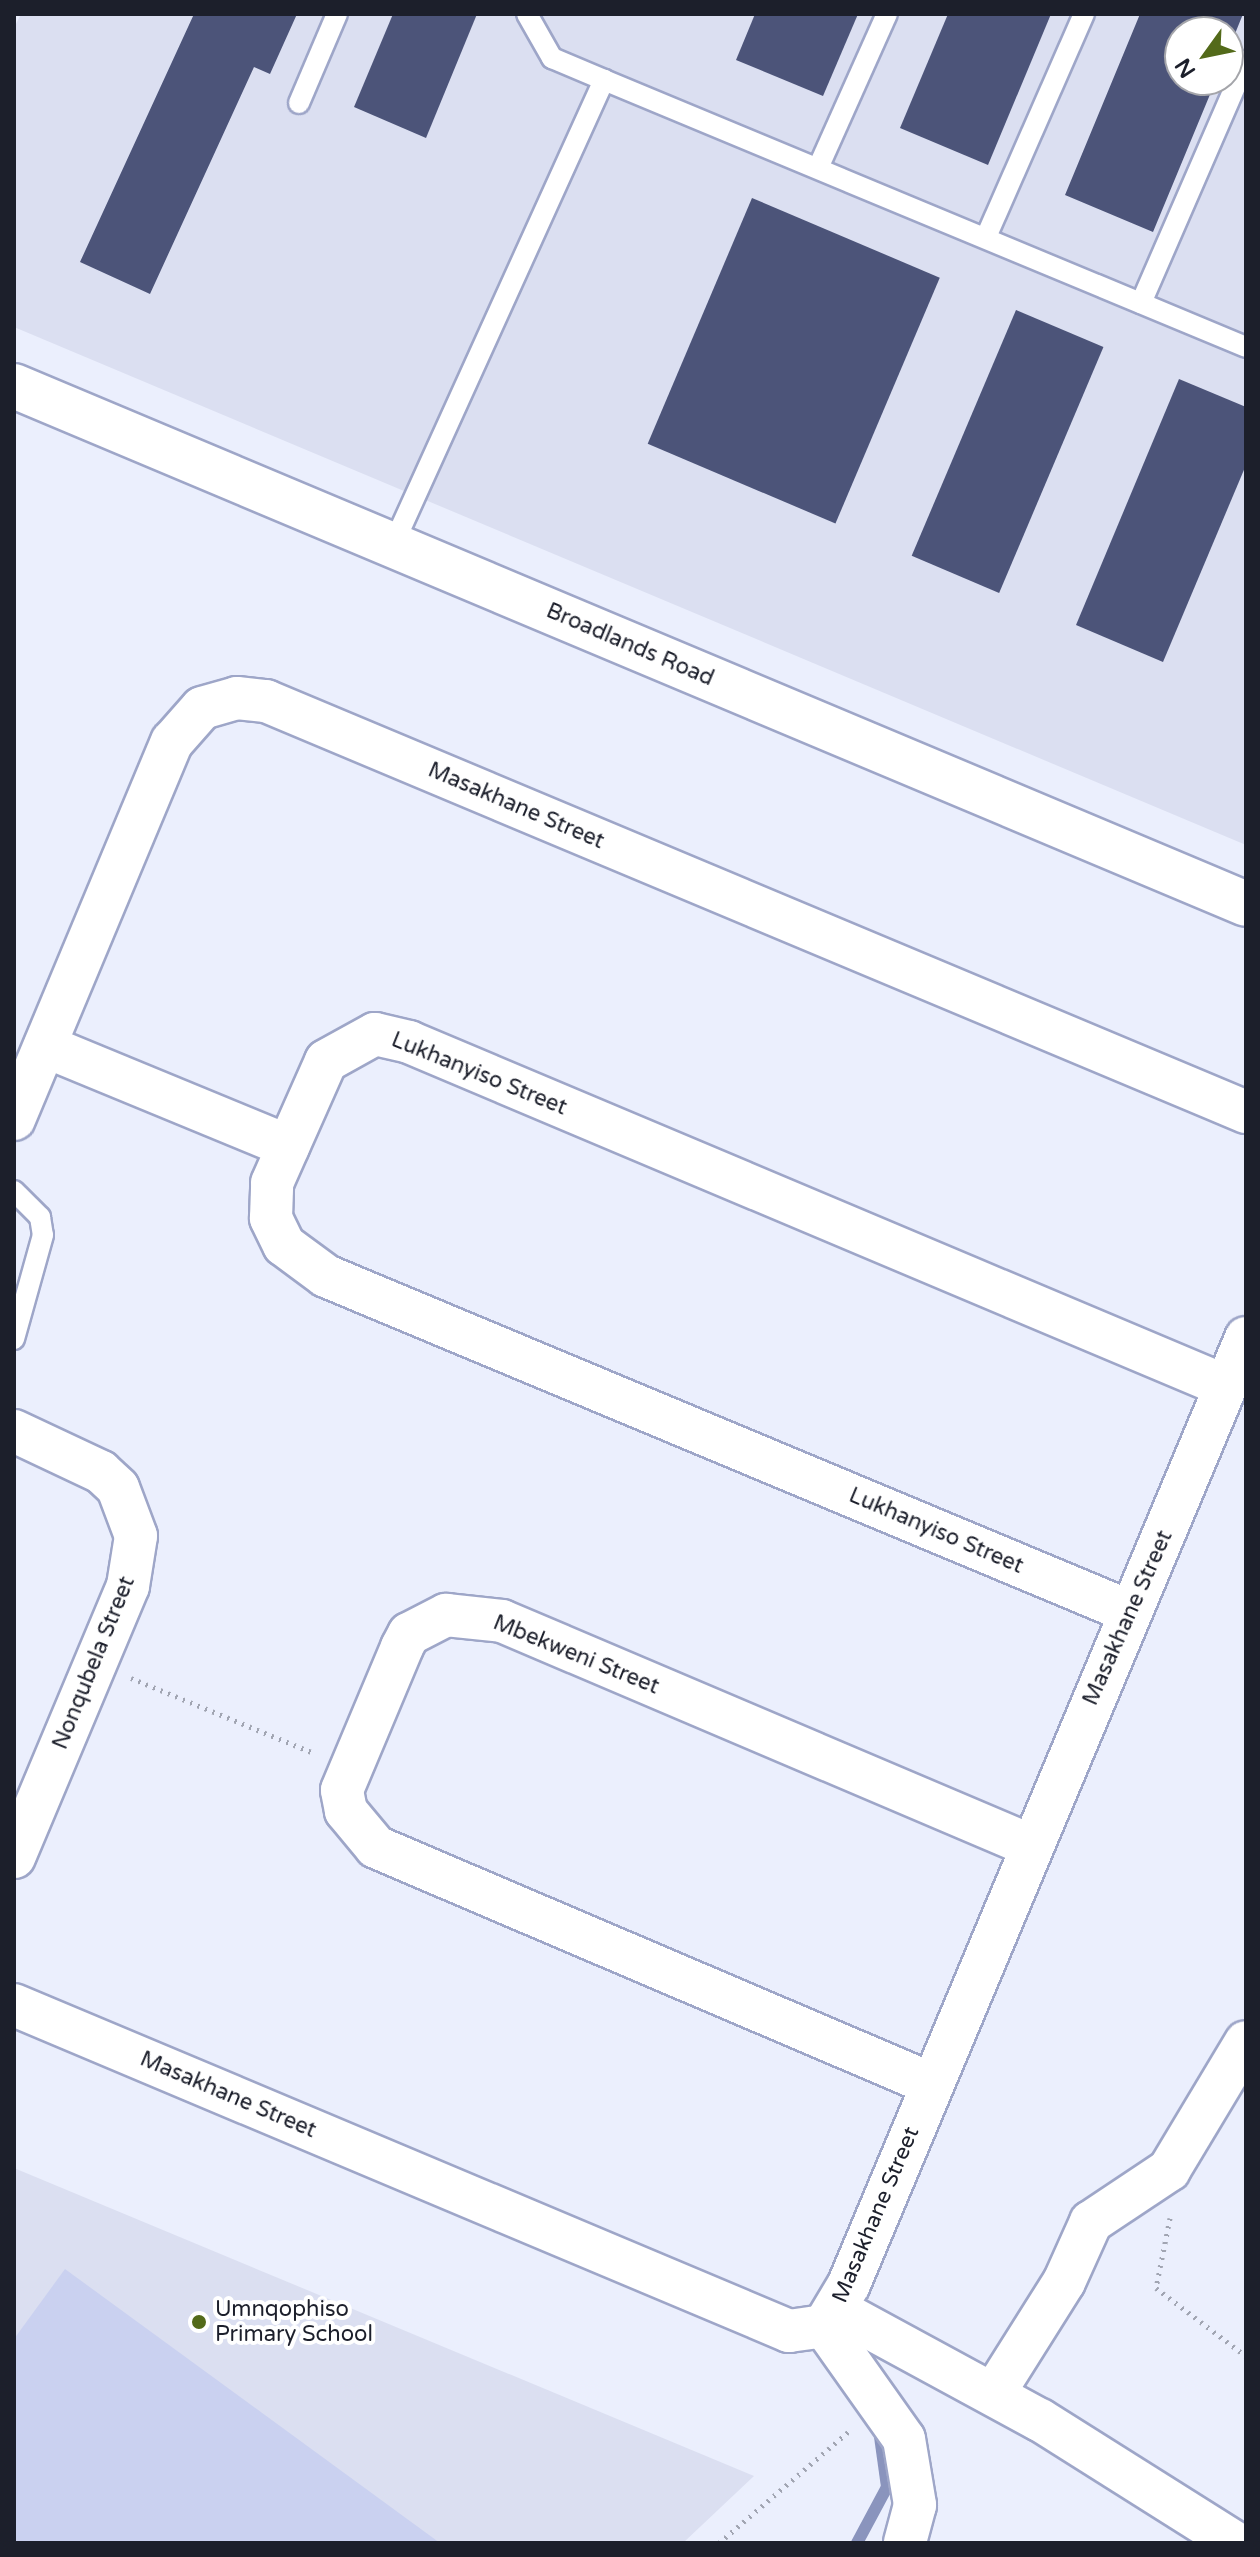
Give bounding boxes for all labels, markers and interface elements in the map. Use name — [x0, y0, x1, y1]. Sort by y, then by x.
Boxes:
north arrow — [1164, 16, 1244, 96]
text: N — [1170, 53, 1201, 82]
street label: Broadlands Road — [542, 598, 718, 692]
street label: Masakhane Street — [424, 757, 608, 855]
street label: Lukhanyiso Street — [387, 1027, 571, 1121]
street label: Lukhanyiso Street — [845, 1482, 1027, 1580]
street label: Masakhane Street — [1078, 1526, 1178, 1710]
street label: Nonqubela Street — [47, 1573, 141, 1753]
street label: Mbekweni Street — [489, 1610, 663, 1700]
street label: Masakhane Street — [136, 2046, 320, 2144]
street label: Masakhane Street — [827, 2123, 925, 2307]
place label: Umnqophiso Primary School — [215, 2296, 373, 2348]
marker: Umnqophiso Primary School — [190, 2313, 208, 2331]

